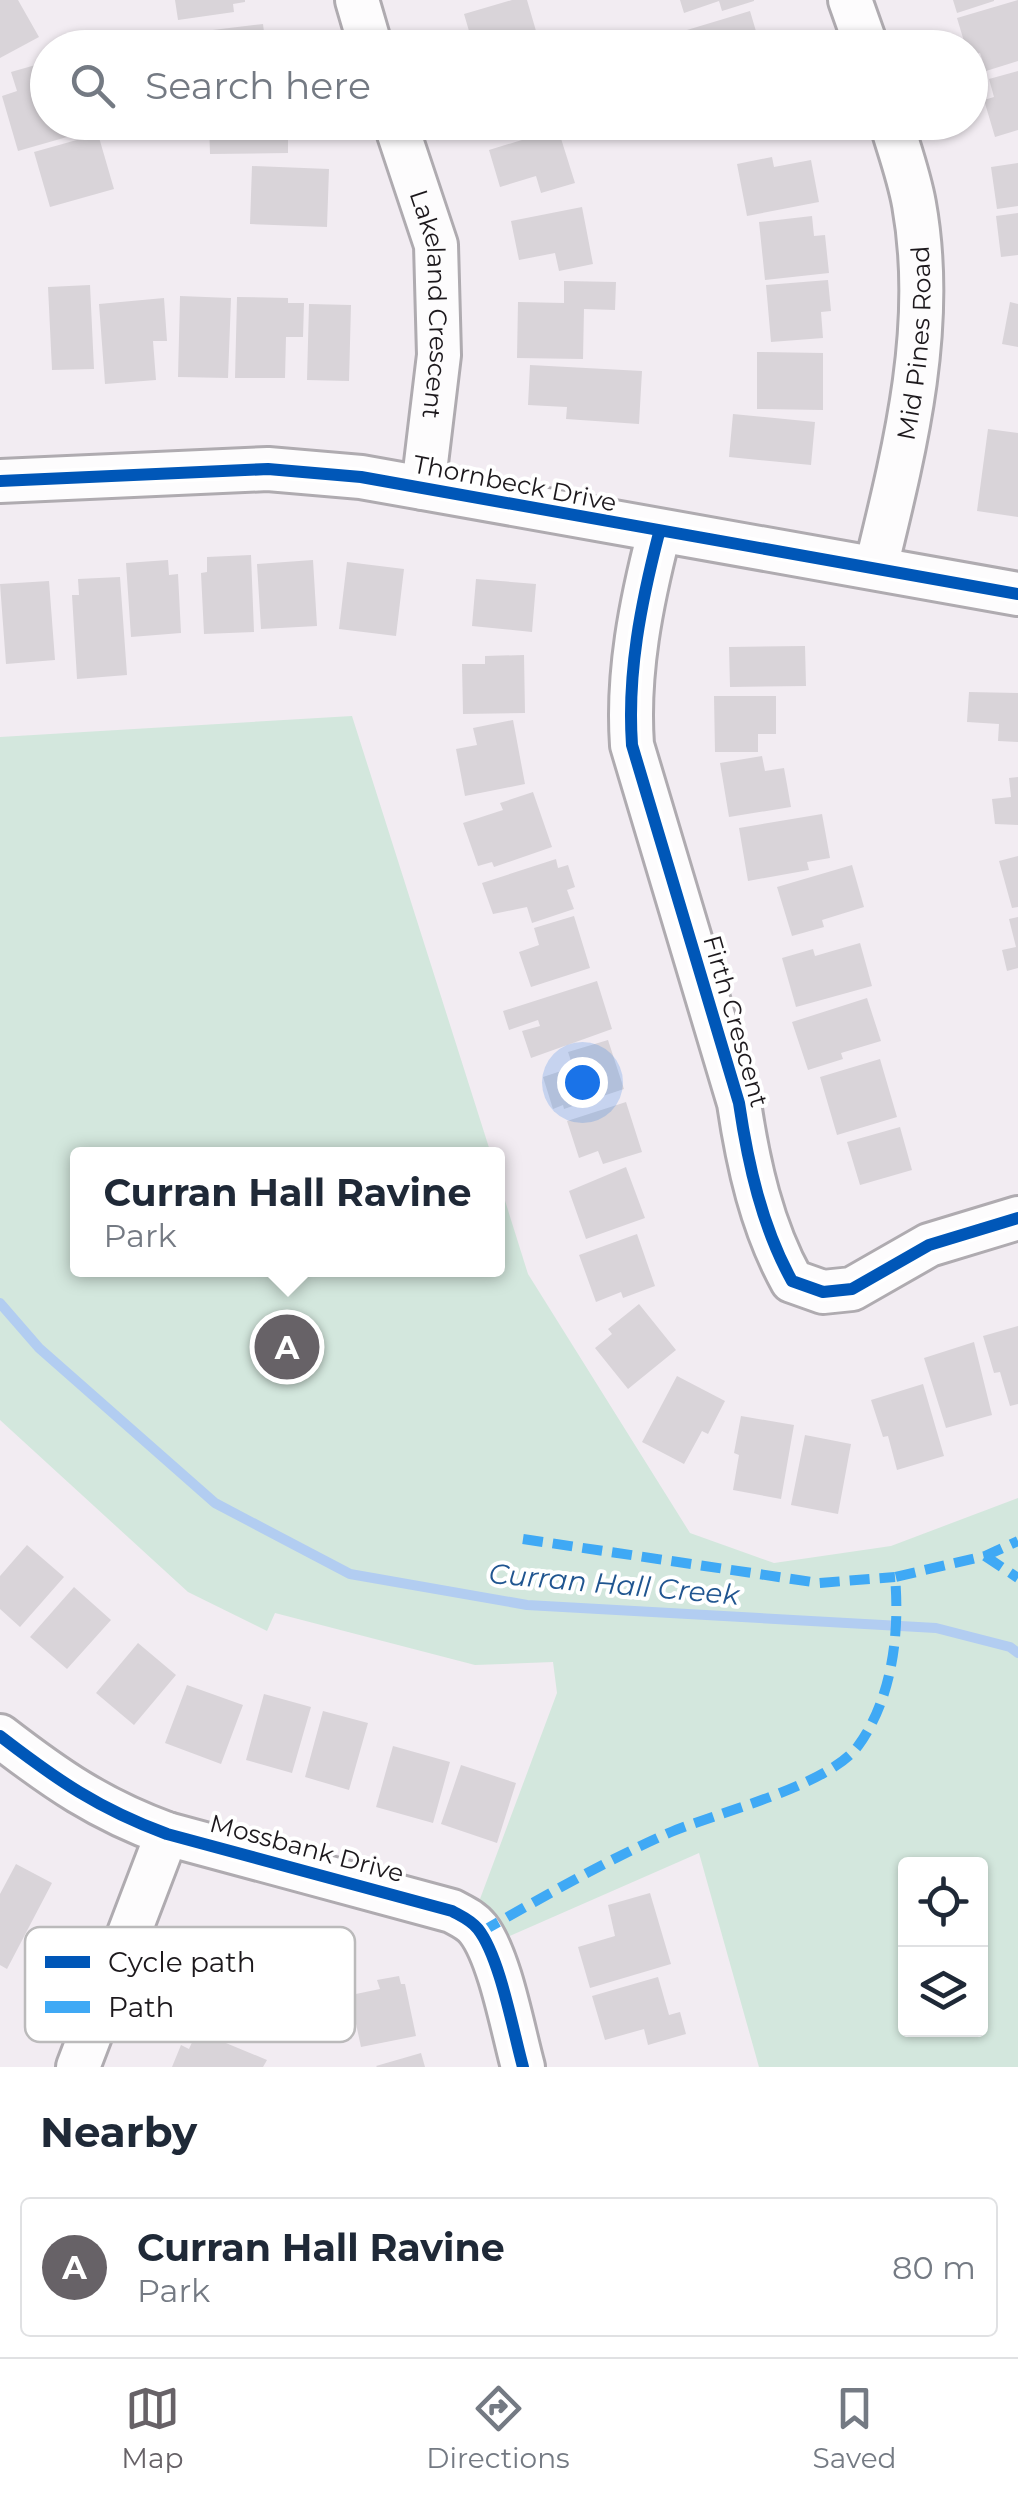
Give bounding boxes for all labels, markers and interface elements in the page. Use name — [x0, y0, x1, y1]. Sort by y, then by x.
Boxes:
search box — [30, 30, 988, 140]
icon: search — [65, 58, 120, 113]
text: Search here — [145, 62, 371, 109]
street label: Lakeland Crescent — [404, 186, 454, 421]
street label: Mid Pines Road — [890, 245, 937, 443]
street label: Thornbeck Drive — [411, 449, 619, 517]
street label: Firth Crescent — [697, 932, 775, 1110]
your location — [557, 1057, 608, 1108]
popup — [70, 1147, 505, 1277]
text: Curran Hall Ravine — [104, 1169, 471, 1216]
text: Park — [104, 1216, 177, 1255]
pin: A — [254, 1310, 320, 1384]
water label: Curran Hall Creek — [487, 1556, 742, 1612]
street label: Mossbank Drive — [207, 1808, 407, 1888]
map controls — [898, 1857, 988, 2037]
button: locate — [898, 1857, 988, 1947]
legend — [25, 1927, 355, 2042]
text: Cycle path — [108, 1945, 256, 1979]
button: layers — [898, 1947, 988, 2037]
text: Path — [108, 1990, 175, 2024]
text: Nearby — [40, 2106, 197, 2158]
text: Curran Hall Ravine — [137, 2224, 505, 2271]
text: A — [62, 2248, 87, 2287]
text: 80 m — [892, 2248, 976, 2287]
text: Park — [137, 2271, 210, 2310]
tab: Map — [121, 2381, 184, 2475]
tab: Directions — [426, 2381, 570, 2475]
tab: Saved — [812, 2381, 897, 2475]

